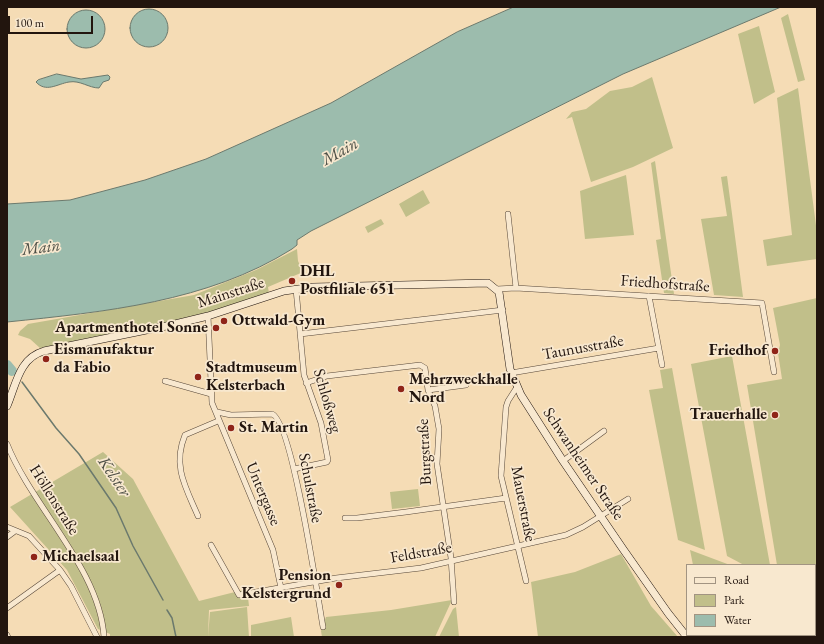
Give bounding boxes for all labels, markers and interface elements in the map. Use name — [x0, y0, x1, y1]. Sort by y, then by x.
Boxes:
scale bar — [10, 8, 95, 34]
text: 100 m — [15, 15, 44, 31]
water label: Main — [318, 134, 362, 170]
water label: Main — [21, 236, 61, 260]
place label: DHL Postfiliale 651 — [300, 262, 395, 300]
street label: Friedhofstraße — [620, 271, 710, 297]
street label: Mainstraße — [195, 273, 267, 313]
marker: DHL Postfiliale 651 — [287, 276, 297, 286]
place label: Ottwald-Gym — [232, 311, 325, 331]
marker: Ottwald-Gym — [219, 316, 229, 326]
place label: Apartmenthotel Sonne — [55, 318, 208, 338]
marker: Apartmenthotel Sonne — [211, 323, 221, 333]
street label: Taunusstraße — [541, 331, 625, 365]
place label: Eismanufaktur da Fabio — [54, 340, 154, 378]
place label: Friedhof — [709, 341, 767, 361]
marker: Friedhof — [770, 346, 780, 356]
marker: Eismanufaktur da Fabio — [41, 354, 51, 364]
place label: Stadtmuseum Kelsterbach — [206, 358, 297, 396]
street label: Schloßweg — [309, 367, 345, 435]
place label: Mehrzweckhalle Nord — [409, 370, 518, 408]
marker: Stadtmuseum Kelsterbach — [193, 372, 203, 382]
marker: Mehrzweckhalle Nord — [396, 384, 406, 394]
street label: Schwanheimer Straße — [538, 404, 628, 524]
place label: Trauerhalle — [690, 405, 767, 425]
marker: Trauerhalle — [770, 410, 780, 420]
place label: St. Martin — [239, 418, 308, 438]
street label: Burgstraße — [414, 418, 436, 486]
marker: St. Martin — [226, 423, 236, 433]
street label: Schulstraße — [294, 451, 326, 525]
water label: Kelster — [93, 453, 135, 501]
street label: Untergasse — [241, 460, 285, 528]
street label: Höllenstraße — [25, 461, 83, 539]
street label: Mauerstraße — [506, 465, 540, 543]
street label: Feldstraße — [389, 538, 453, 568]
place label: Michaelsaal — [42, 547, 119, 567]
marker: Michaelsaal — [29, 552, 39, 562]
legend — [686, 564, 816, 636]
place label: Pension Kelstergrund — [241, 566, 331, 604]
text: Road — [724, 572, 749, 588]
marker: Pension Kelstergrund — [334, 580, 344, 590]
text: Park — [724, 592, 744, 608]
text: Water — [724, 612, 751, 628]

